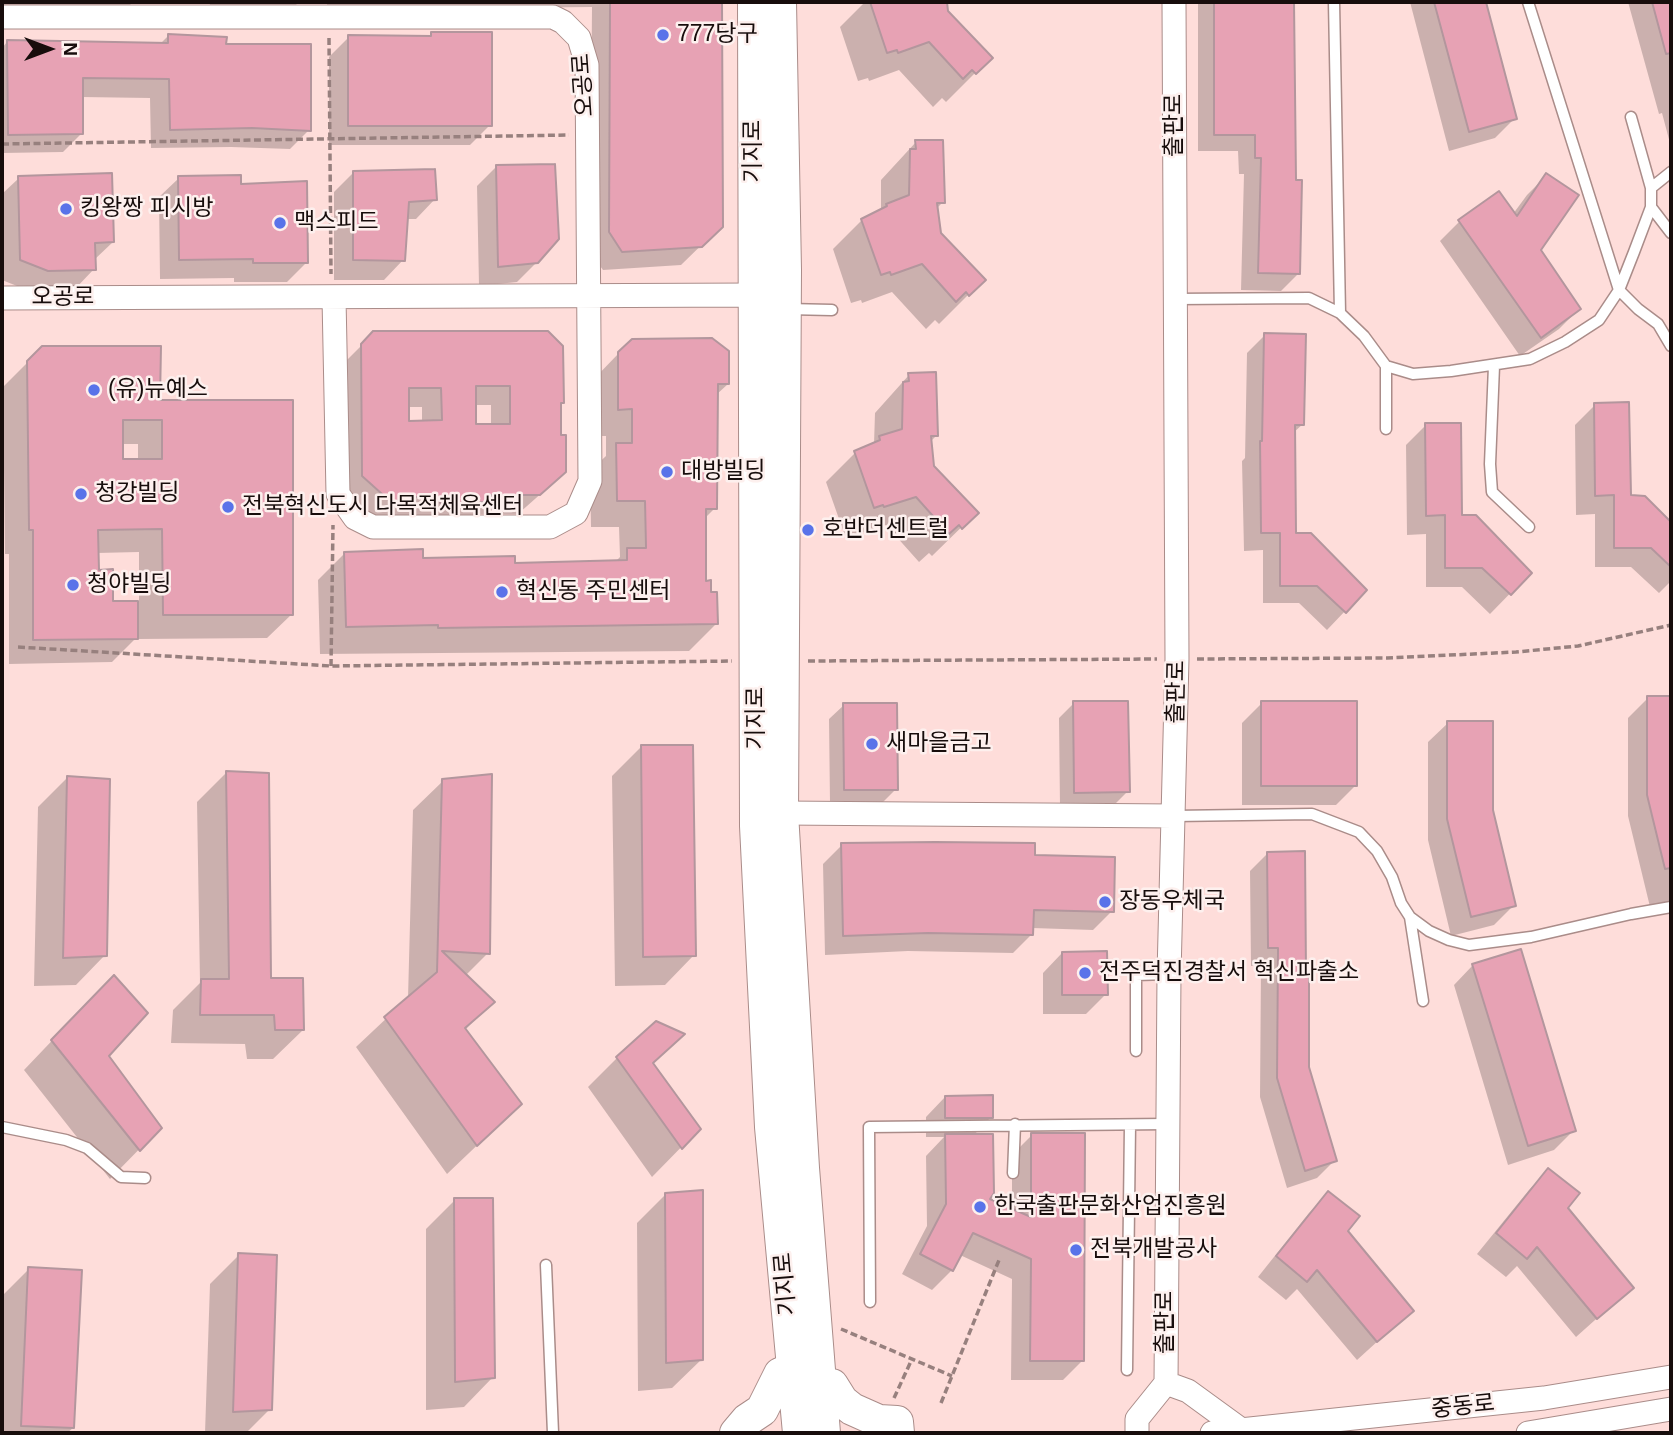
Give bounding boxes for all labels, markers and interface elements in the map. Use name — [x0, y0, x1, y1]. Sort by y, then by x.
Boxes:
north arrow — [14, 14, 84, 84]
place label: 777당구 — [677, 21, 758, 49]
marker: 777당구 — [655, 27, 671, 43]
text: N — [60, 42, 81, 56]
street label: 오공로 — [568, 52, 600, 118]
street label: 출판로 — [1161, 93, 1189, 157]
street label: 기지로 — [740, 119, 768, 183]
place label: 킹왕짱 피시방 — [80, 195, 213, 223]
marker: 킹왕짱 피시방 — [58, 201, 74, 217]
place label: 맥스피드 — [294, 209, 379, 237]
marker: 맥스피드 — [272, 215, 288, 231]
street label: 오공로 — [31, 284, 95, 312]
place label: (유)뉴예스 — [108, 376, 208, 404]
marker: (유)뉴예스 — [86, 382, 102, 398]
place label: 대방빌딩 — [681, 458, 766, 486]
marker: 대방빌딩 — [659, 464, 675, 480]
place label: 청강빌딩 — [95, 480, 180, 508]
marker: 청강빌딩 — [73, 486, 89, 502]
place label: 전북혁신도시 다목적체육센터 — [242, 493, 523, 521]
marker: 전북혁신도시 다목적체육센터 — [220, 499, 236, 515]
place label: 호반더센트럴 — [822, 516, 949, 544]
marker: 호반더센트럴 — [800, 522, 816, 538]
place label: 청야빌딩 — [87, 571, 172, 599]
marker: 청야빌딩 — [65, 577, 81, 593]
place label: 혁신동 주민센터 — [516, 578, 671, 606]
marker: 혁신동 주민센터 — [494, 584, 510, 600]
street label: 출판로 — [1163, 660, 1191, 724]
street label: 기지로 — [743, 686, 771, 750]
place label: 새마을금고 — [886, 730, 992, 758]
marker: 새마을금고 — [864, 736, 880, 752]
place label: 장동우체국 — [1119, 888, 1225, 916]
marker: 장동우체국 — [1097, 894, 1113, 910]
place label: 전주덕진경찰서 혁신파출소 — [1099, 959, 1359, 987]
marker: 전주덕진경찰서 혁신파출소 — [1077, 965, 1093, 981]
place label: 한국출판문화산업진흥원 — [994, 1193, 1227, 1221]
marker: 한국출판문화산업진흥원 — [972, 1199, 988, 1215]
place label: 전북개발공사 — [1090, 1236, 1217, 1264]
marker: 전북개발공사 — [1068, 1242, 1084, 1258]
street label: 기지로 — [769, 1251, 803, 1317]
street label: 출판로 — [1152, 1290, 1180, 1354]
street label: 중동로 — [1430, 1390, 1496, 1424]

